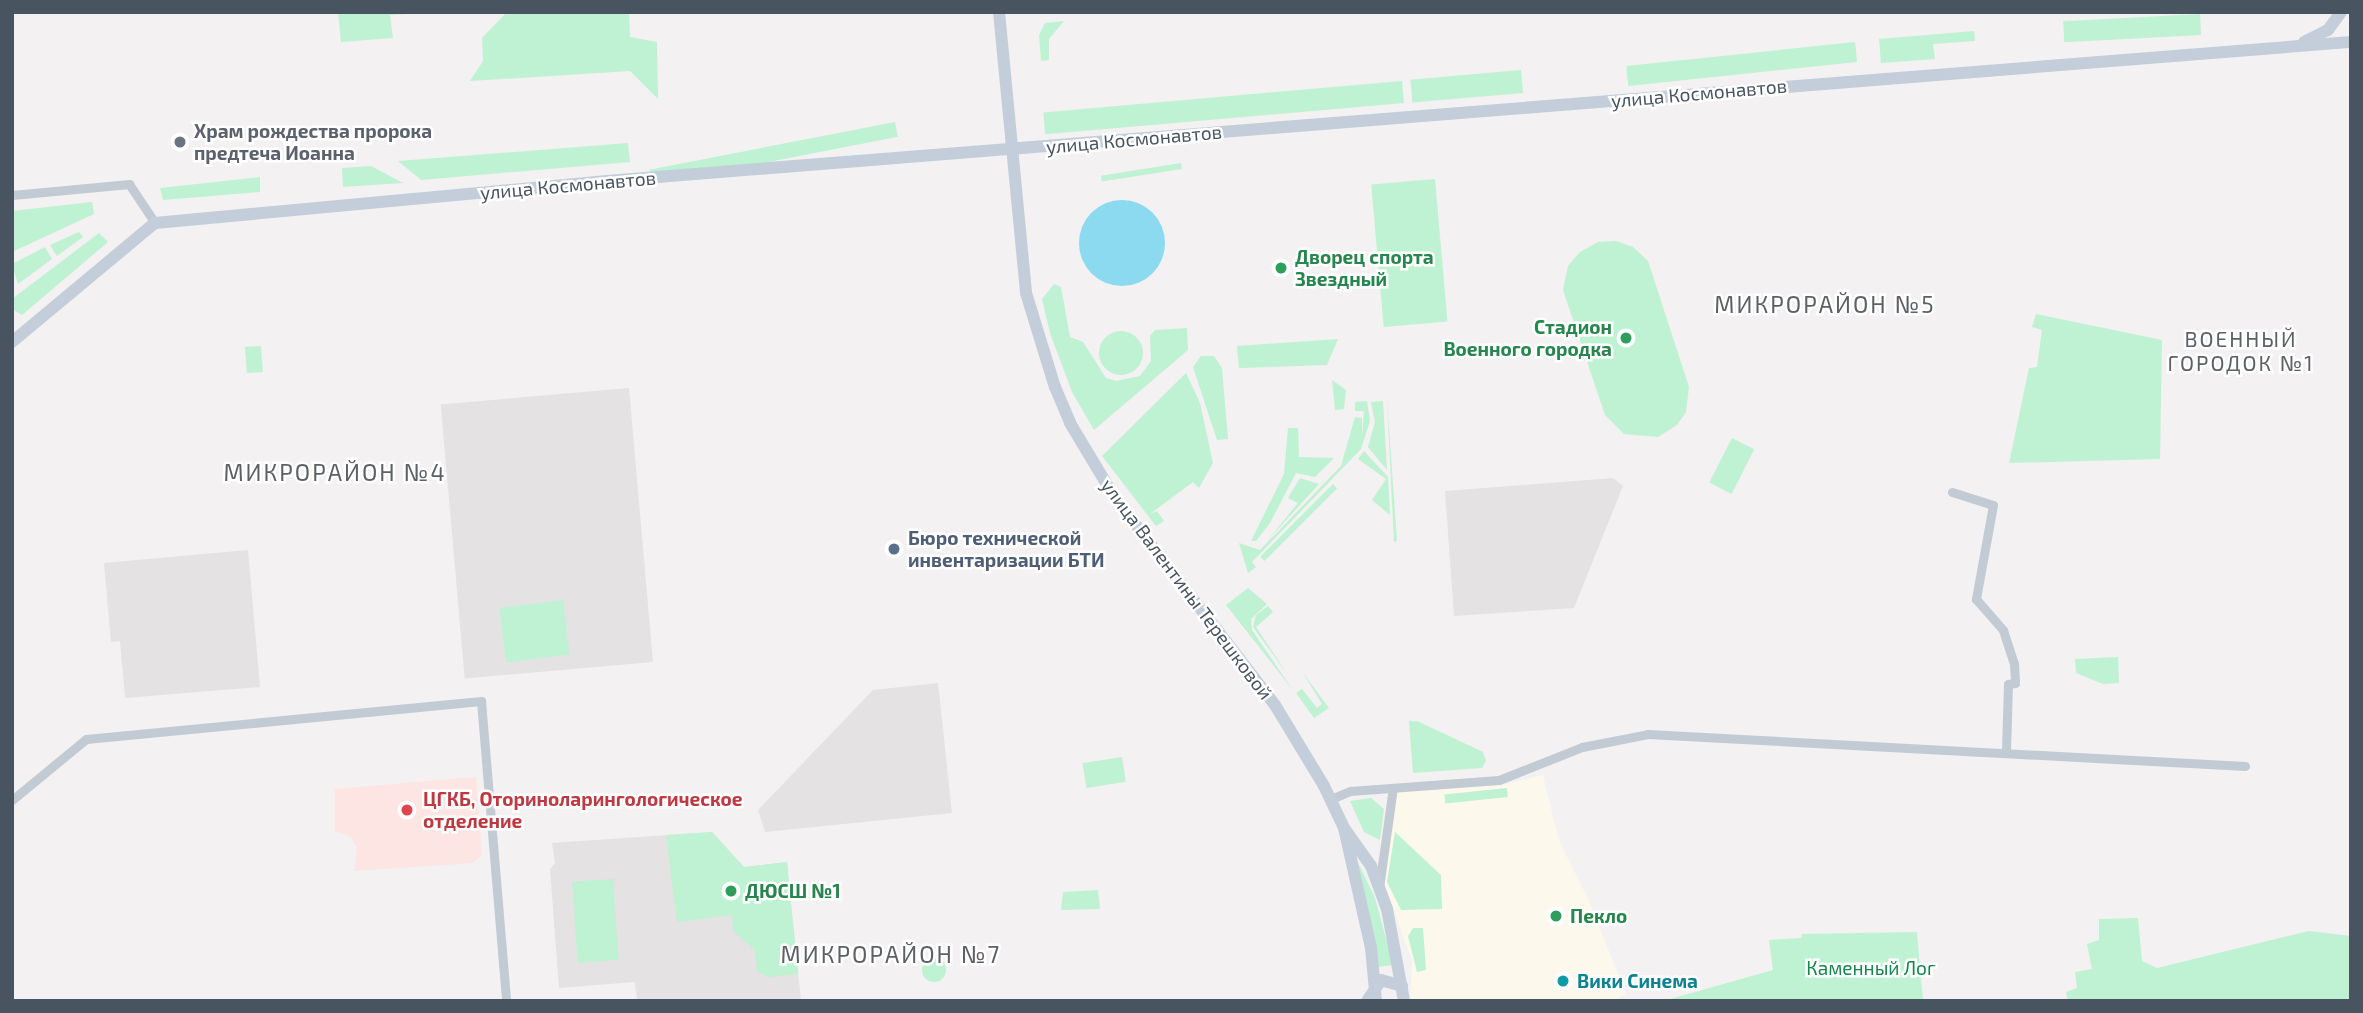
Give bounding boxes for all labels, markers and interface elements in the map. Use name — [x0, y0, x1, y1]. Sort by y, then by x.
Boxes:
street label: улица Космонавтов — [1610, 74, 1788, 112]
place label: Храм рождества пророка предтеча Иоанна — [194, 120, 432, 164]
street label: улица Космонавтов — [1045, 120, 1223, 158]
marker: Храм рождества пророка предтеча Иоанна — [172, 134, 188, 150]
street label: улица Космонавтов — [479, 166, 657, 204]
place label: Дворец спорта Звездный — [1295, 246, 1434, 290]
marker: Дворец спорта Звездный — [1273, 260, 1289, 276]
district label: МИКРОРАЙОН №5 — [1716, 290, 1934, 318]
place label: Стадион Военного городка — [1443, 316, 1612, 360]
district label: ВОЕННЫЙ ГОРОДОК №1 — [2169, 326, 2313, 376]
marker: Стадион Военного городка — [1618, 330, 1634, 346]
district label: МИКРОРАЙОН №4 — [225, 458, 445, 486]
street label: улица Валентины Терешковой — [1097, 474, 1277, 704]
place label: Бюро технической инвентаризации БТИ — [908, 527, 1104, 571]
marker: Бюро технической инвентаризации БТИ — [886, 541, 902, 557]
place label: ЦГКБ, Оториноларингологическое отделение — [423, 788, 742, 832]
marker: ЦГКБ, Оториноларингологическое отделение — [397, 800, 417, 820]
place label: ДЮСШ №1 — [745, 880, 841, 902]
marker: ДЮСШ №1 — [723, 883, 739, 899]
place label: Пекло — [1570, 905, 1627, 927]
marker: Пекло — [1548, 908, 1564, 924]
district label: МИКРОРАЙОН №7 — [782, 940, 1000, 968]
park label: Каменный Лог — [1806, 957, 1936, 979]
place label: Вики Синема — [1577, 970, 1698, 992]
marker: Вики Синема — [1555, 973, 1571, 989]

